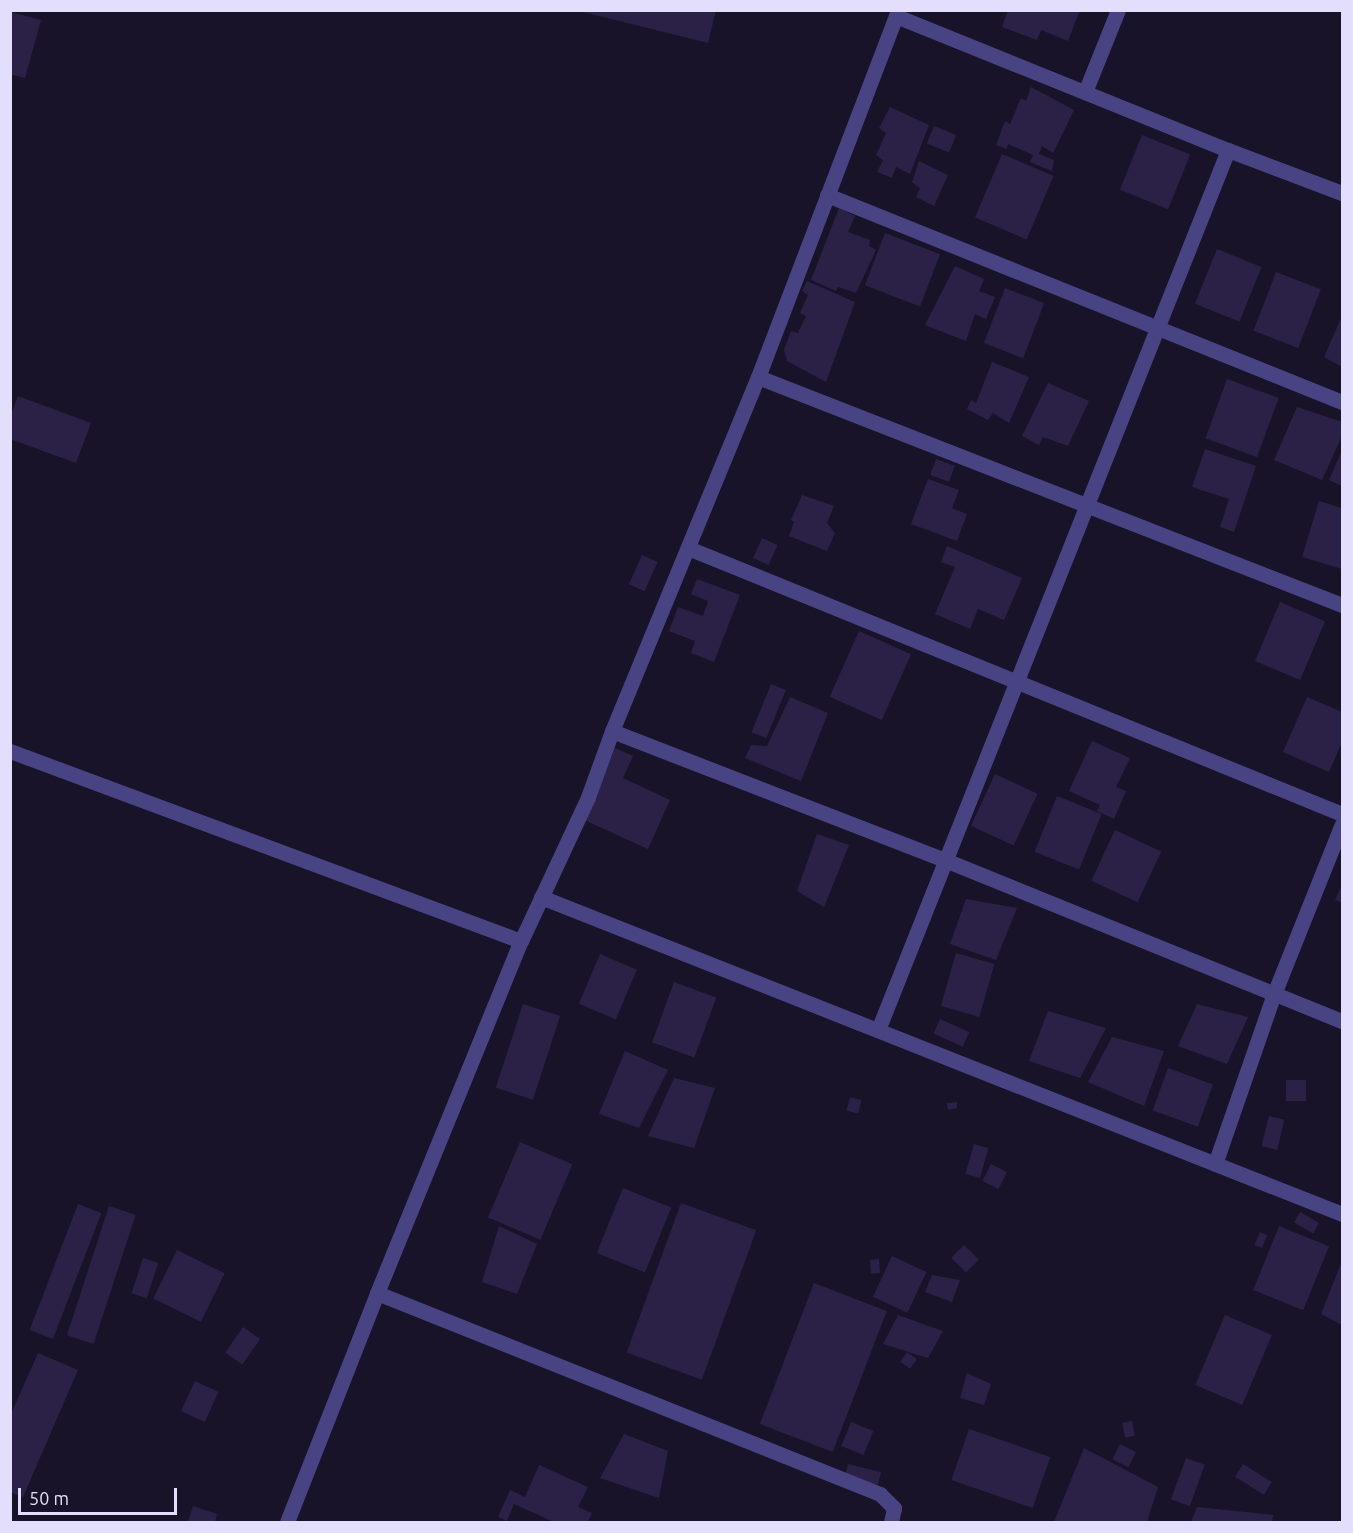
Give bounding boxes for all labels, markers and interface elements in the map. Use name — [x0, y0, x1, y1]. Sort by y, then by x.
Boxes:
scale bar — [21, 1476, 180, 1514]
text: 50 m — [29, 1488, 69, 1508]

